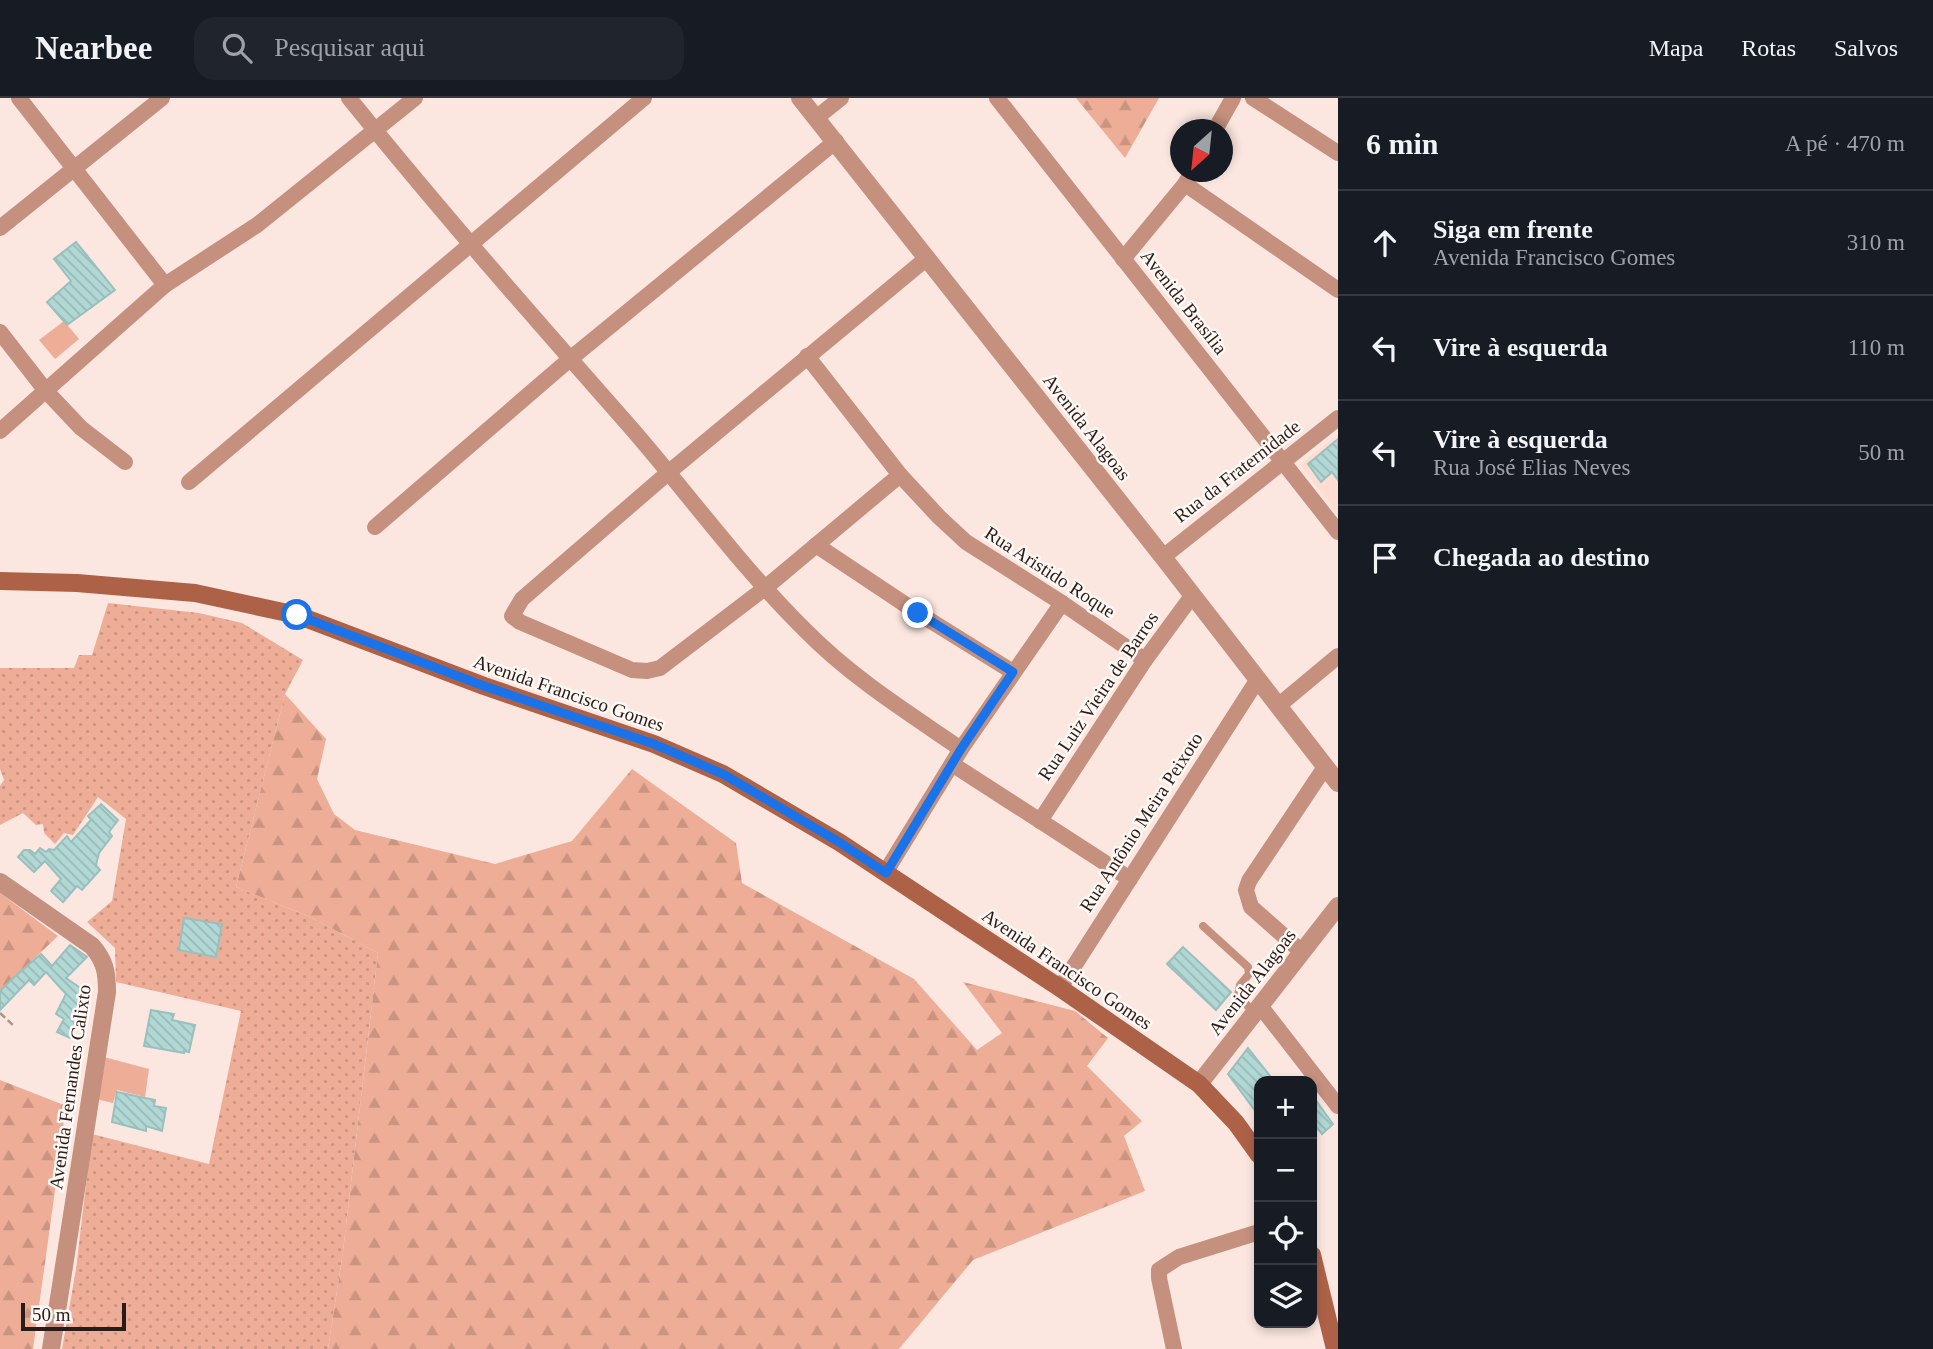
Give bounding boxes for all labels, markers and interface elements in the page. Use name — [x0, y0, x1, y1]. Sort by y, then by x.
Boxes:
search box — [194, 17, 684, 80]
icon: search — [218, 29, 256, 67]
text: Nearbee — [35, 30, 152, 66]
text: Pesquisar aqui — [274, 33, 425, 62]
text: Mapa — [1649, 35, 1703, 61]
text: Rotas — [1741, 35, 1796, 61]
text: Salvos — [1834, 35, 1898, 61]
north arrow — [1170, 119, 1233, 182]
text: 6 min — [1366, 127, 1439, 160]
text: A pé · 470 m — [1785, 131, 1905, 156]
text: Siga em frente — [1433, 215, 1593, 244]
icon: ahead — [1366, 224, 1404, 262]
text: 310 m — [1847, 230, 1905, 255]
text: Avenida Francisco Gomes — [1433, 245, 1675, 270]
street label: Avenida Brasília — [1137, 246, 1232, 359]
icon: left — [1366, 329, 1404, 367]
text: Vire à esquerda — [1433, 333, 1608, 362]
text: 110 m — [1848, 335, 1905, 360]
street label: Avenida Alagoas — [1039, 370, 1135, 484]
street label: Rua da Fraternidade — [1170, 415, 1304, 527]
text: Vire à esquerda — [1433, 425, 1608, 454]
icon: left — [1366, 434, 1404, 472]
text: 50 m — [1858, 440, 1905, 465]
text: Rua José Elias Neves — [1433, 455, 1630, 480]
street label: Rua Aristido Roque — [981, 522, 1119, 622]
icon: arrive — [1366, 539, 1404, 577]
text: Chegada ao destino — [1433, 543, 1650, 572]
route end — [902, 597, 933, 628]
route start — [281, 599, 312, 630]
street label: Rua Luiz Vieira de Barros — [1034, 608, 1162, 784]
street label: Avenida Francisco Gomes — [471, 650, 667, 736]
street label: Rua Antônio Meira Peixoto — [1075, 728, 1207, 916]
street label: Avenida Francisco Gomes — [978, 904, 1156, 1034]
street label: Avenida Alagoas — [1204, 925, 1300, 1039]
street label: Avenida Fernandes Calixto — [45, 983, 95, 1191]
map controls — [1254, 1076, 1317, 1328]
button: + — [1254, 1076, 1317, 1139]
button: − — [1254, 1139, 1317, 1202]
button: locate — [1254, 1202, 1317, 1265]
button: layers — [1254, 1265, 1317, 1328]
scale bar — [21, 1300, 126, 1332]
text: 50 m — [32, 1304, 71, 1325]

